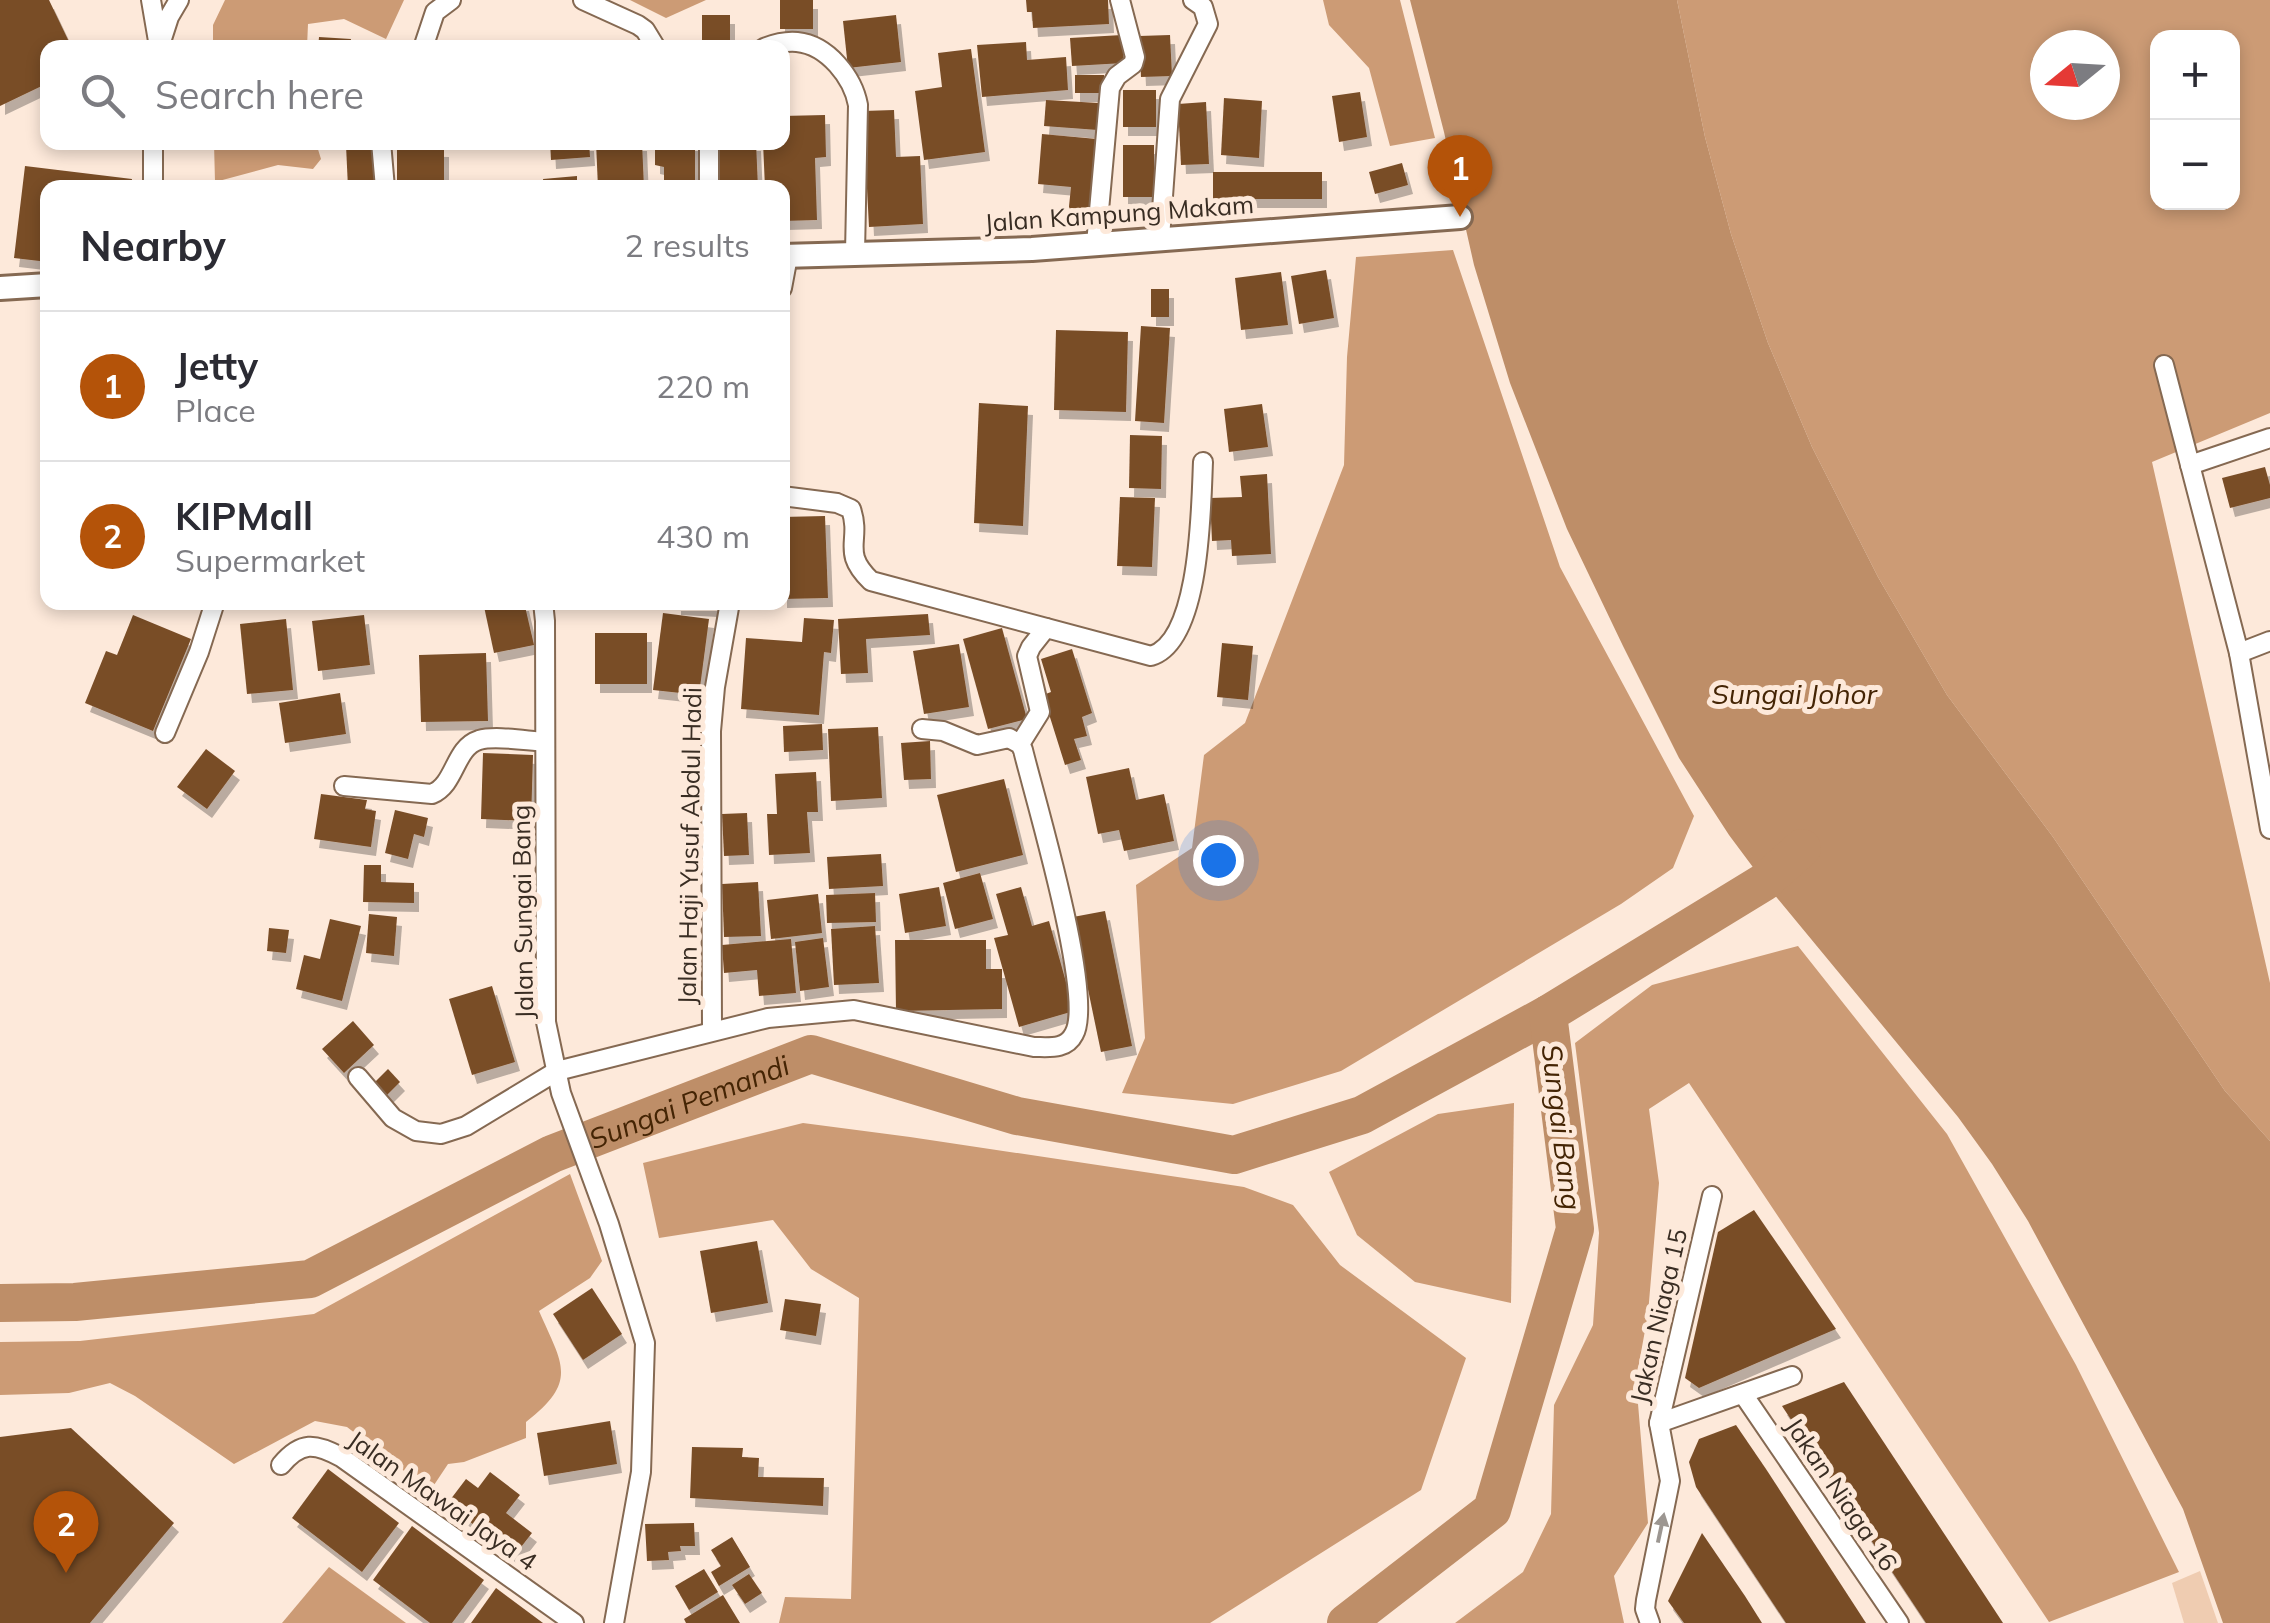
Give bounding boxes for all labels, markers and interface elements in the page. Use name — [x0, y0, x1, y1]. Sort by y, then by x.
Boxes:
north arrow — [2030, 30, 2120, 120]
map controls — [2150, 30, 2240, 210]
button: + — [2150, 30, 2240, 120]
search box — [40, 40, 790, 150]
icon: search — [75, 68, 130, 123]
text: Search here — [155, 71, 364, 119]
button: − — [2150, 120, 2240, 210]
pin: 1 — [1428, 134, 1492, 217]
street label: Jalan Kampung Makam — [983, 188, 1255, 238]
text: Nearby — [80, 219, 226, 272]
text: 2 results — [625, 225, 750, 265]
text: Jetty — [175, 342, 258, 390]
text: 1 — [103, 366, 122, 406]
text: 220 m — [656, 366, 750, 406]
text: Place — [175, 390, 256, 430]
text: KIPMall — [175, 492, 313, 540]
text: 2 — [103, 516, 122, 556]
text: 430 m — [656, 516, 750, 556]
text: Supermarket — [175, 540, 365, 580]
water label: Sungai Johor — [1711, 676, 1879, 711]
street label: Jalan Haji Yusuf Abdul Hadi — [671, 687, 707, 1005]
street label: Jalan Sungai Bang — [505, 805, 539, 1019]
your location — [1193, 835, 1244, 886]
water label: Sungai Bang — [1534, 1042, 1590, 1212]
water label: Sungai Pemandi — [584, 1047, 794, 1156]
street label: Jakan Niaga 15 — [1623, 1226, 1693, 1406]
street label: Jakan Niaga 16 — [1779, 1411, 1905, 1577]
street label: Jalan Mawai Jaya 4 — [343, 1423, 543, 1577]
pin: 2 — [34, 1490, 98, 1573]
one-way arrow — [1653, 1512, 1669, 1543]

